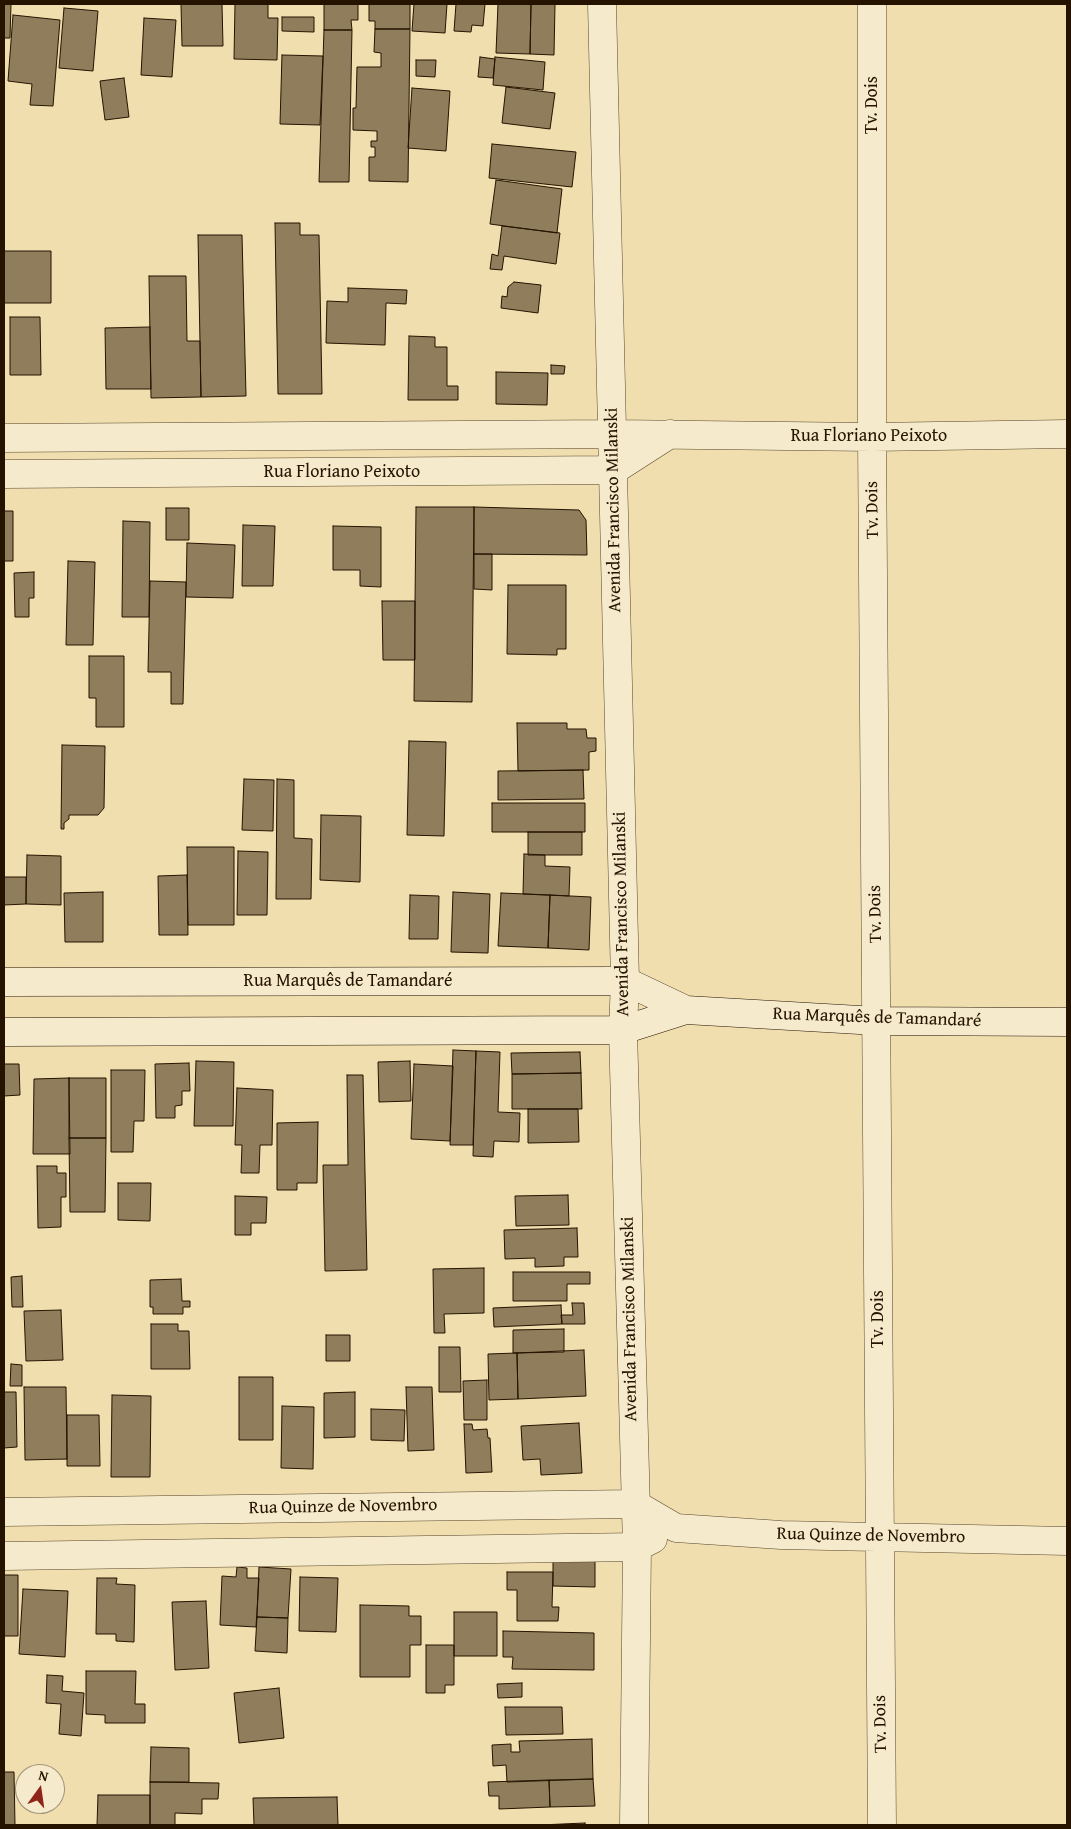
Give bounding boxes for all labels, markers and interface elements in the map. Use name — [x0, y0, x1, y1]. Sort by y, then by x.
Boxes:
street label: Tv. Dois — [861, 76, 883, 134]
street label: Avenida Francisco Milanski — [601, 407, 627, 613]
street label: Rua Floriano Peixoto — [791, 425, 947, 447]
street label: Rua Floriano Peixoto — [264, 461, 420, 483]
street label: Tv. Dois — [862, 481, 884, 539]
street label: Avenida Francisco Milanski — [609, 811, 635, 1017]
street label: Tv. Dois — [865, 885, 887, 943]
street label: Rua Marquês de Tamandaré — [244, 970, 452, 992]
street label: Rua Marquês de Tamandaré — [772, 1004, 982, 1032]
street label: Avenida Francisco Milanski — [617, 1216, 643, 1422]
street label: Tv. Dois — [867, 1290, 889, 1348]
street label: Rua Quinze de Novembro — [249, 1495, 437, 1519]
street label: Rua Quinze de Novembro — [777, 1524, 965, 1548]
street label: Tv. Dois — [870, 1695, 892, 1753]
north arrow — [15, 1764, 65, 1814]
text: N — [36, 1765, 50, 1786]

